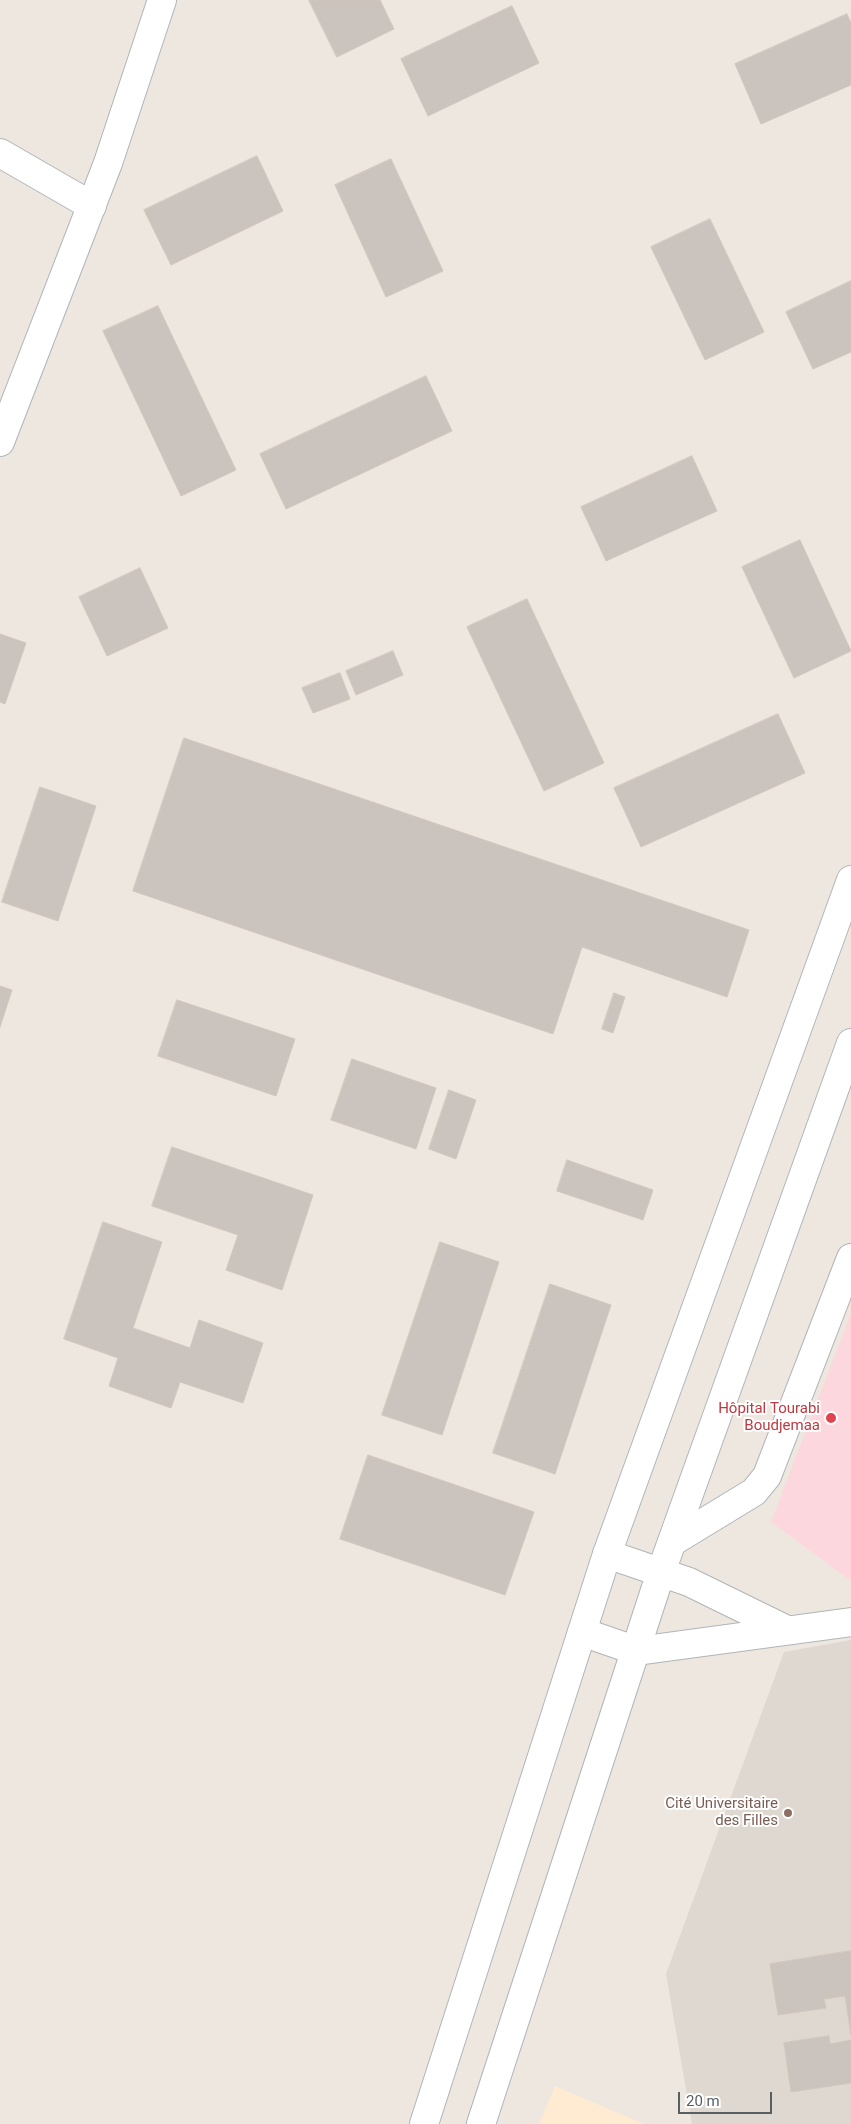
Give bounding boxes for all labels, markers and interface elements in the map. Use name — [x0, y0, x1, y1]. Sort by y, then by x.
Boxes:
place label: Hôpital Tourabi Boudjemaa — [718, 1400, 820, 1435]
marker: Hôpital Tourabi Boudjemaa — [824, 1411, 838, 1425]
place label: Cité Universitaire des Filles — [665, 1795, 778, 1830]
marker: Cité Universitaire des Filles — [782, 1807, 794, 1819]
scale bar — [681, 2082, 775, 2114]
text: 20 m — [686, 2092, 720, 2110]

